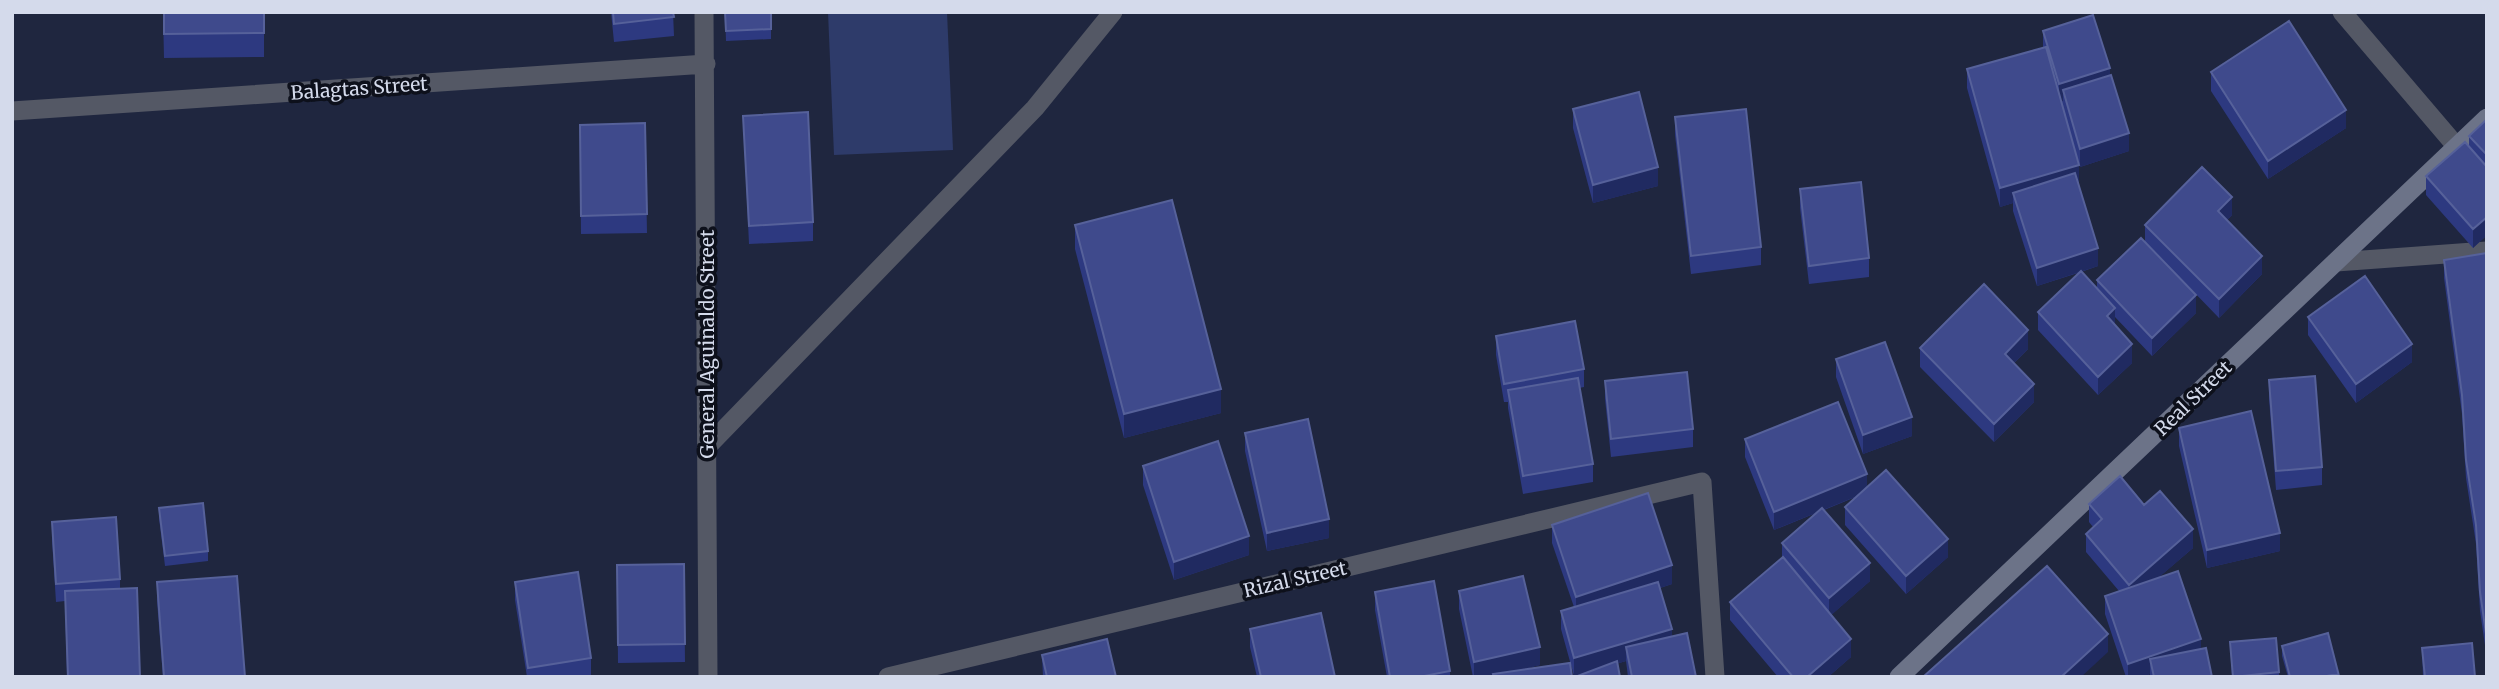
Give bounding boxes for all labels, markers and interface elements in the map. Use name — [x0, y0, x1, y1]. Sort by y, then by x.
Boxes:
street label: Balagtas Street — [290, 71, 429, 105]
street label: General Aguinaldo Street — [695, 229, 719, 458]
street label: Real Street — [2149, 355, 2237, 441]
street label: Rizal Street — [1241, 555, 1350, 603]

